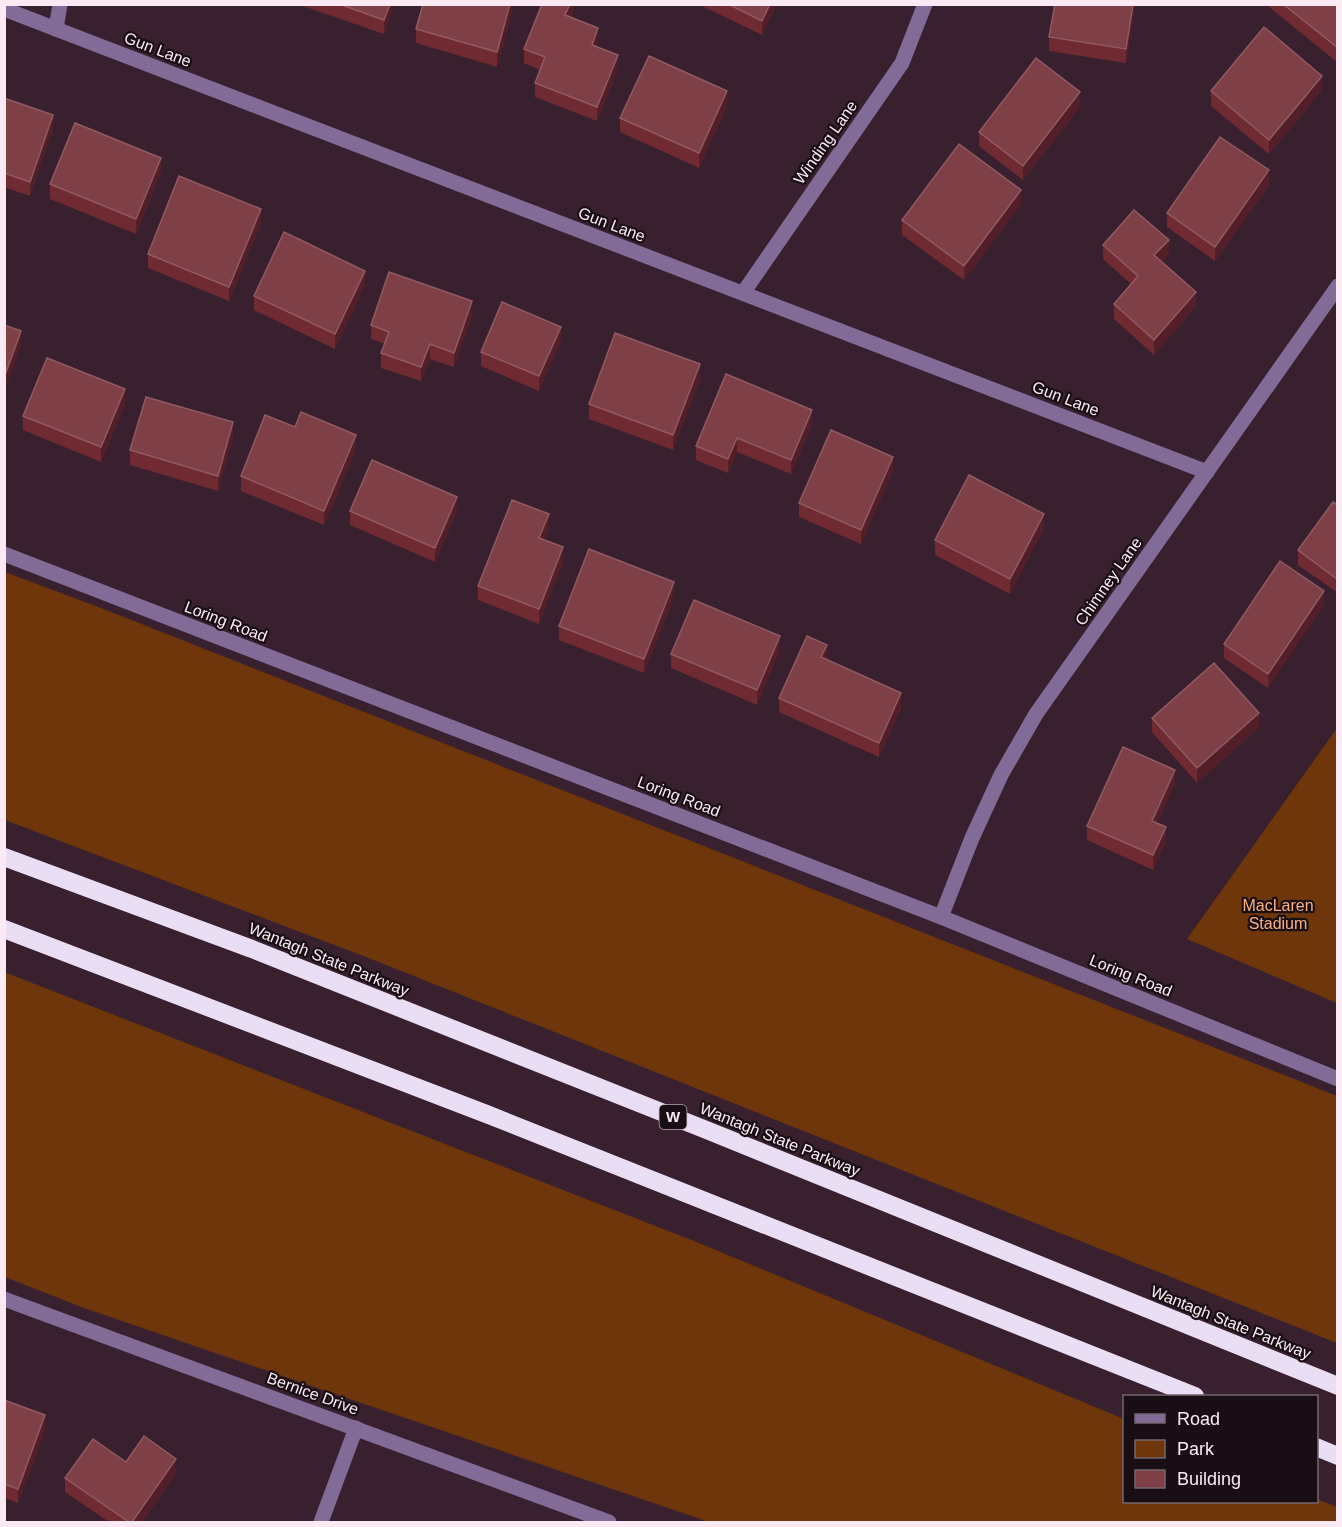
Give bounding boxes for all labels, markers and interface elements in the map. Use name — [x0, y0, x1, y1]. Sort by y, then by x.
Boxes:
street label: Gun Lane — [122, 29, 194, 70]
street label: Winding Lane — [790, 97, 860, 187]
street label: Gun Lane — [576, 204, 648, 245]
street label: Gun Lane — [1030, 378, 1102, 419]
street label: Chimney Lane — [1072, 534, 1145, 628]
street label: Loring Road — [182, 598, 270, 645]
street label: Loring Road — [635, 773, 723, 820]
park label: MacLaren Stadium — [1242, 897, 1314, 932]
street label: Wantagh State Parkway — [246, 920, 411, 999]
street label: Loring Road — [1087, 951, 1174, 1000]
street label: Wantagh State Parkway — [697, 1100, 862, 1179]
road number: W — [660, 1105, 686, 1129]
street label: Wantagh State Parkway — [1148, 1283, 1313, 1362]
street label: Bernice Drive — [265, 1369, 361, 1418]
legend — [1123, 1395, 1318, 1503]
text: Road — [1177, 1409, 1220, 1429]
text: Park — [1177, 1439, 1215, 1459]
text: Building — [1177, 1469, 1241, 1489]

